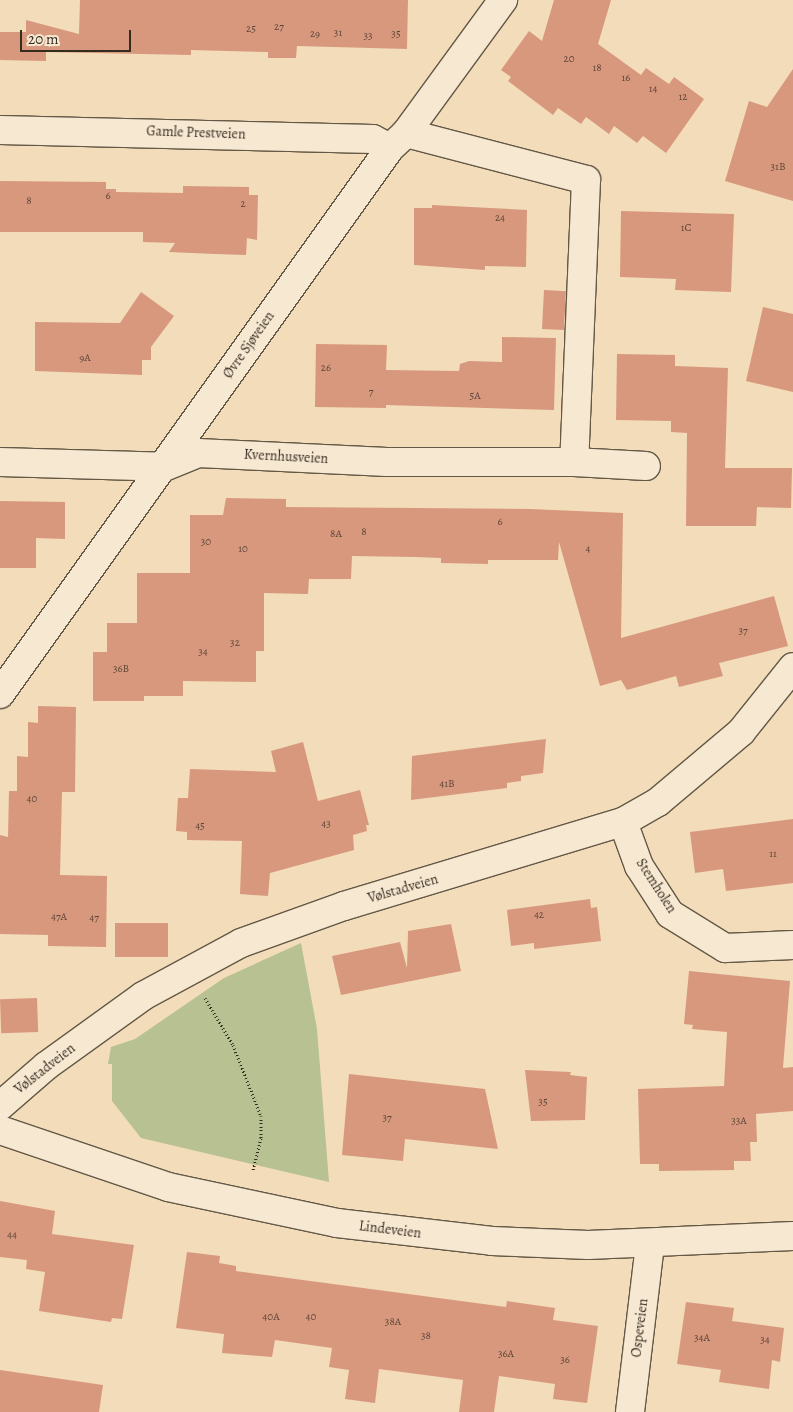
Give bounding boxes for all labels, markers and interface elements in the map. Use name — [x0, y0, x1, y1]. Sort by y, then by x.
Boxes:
scale bar — [22, 20, 134, 52]
house number: 27 — [274, 20, 284, 34]
house number: 25 — [246, 22, 256, 36]
house number: 31 — [334, 26, 342, 40]
house number: 29 — [310, 27, 320, 41]
house number: 35 — [391, 27, 401, 41]
text: 20 m — [28, 29, 59, 49]
house number: 33 — [363, 29, 373, 43]
house number: 20 — [563, 52, 575, 66]
house number: 18 — [592, 61, 602, 75]
house number: 16 — [622, 71, 630, 85]
house number: 14 — [649, 82, 657, 96]
house number: 12 — [679, 90, 687, 104]
street label: Gamle Prestveien — [146, 123, 246, 143]
house number: 31B — [771, 160, 785, 174]
house number: 6 — [105, 189, 111, 203]
house number: 8 — [26, 194, 32, 208]
house number: 2 — [240, 197, 246, 211]
house number: 24 — [495, 211, 505, 225]
house number: 1C — [681, 221, 691, 235]
street label: Øvre Sjøveien — [220, 308, 278, 382]
house number: 9A — [79, 351, 91, 365]
house number: 26 — [321, 361, 331, 375]
house number: 7 — [369, 385, 373, 399]
house number: 5A — [469, 389, 481, 403]
street label: Kvernhusveien — [243, 446, 329, 468]
house number: 6 — [497, 515, 503, 529]
house number: 8 — [361, 525, 367, 539]
house number: 8A — [330, 527, 342, 541]
house number: 30 — [201, 535, 211, 549]
house number: 10 — [238, 542, 248, 556]
house number: 4 — [586, 542, 590, 556]
house number: 37 — [738, 624, 748, 638]
house number: 32 — [230, 636, 240, 650]
house number: 34 — [198, 645, 208, 659]
house number: 36B — [113, 662, 129, 676]
house number: 41B — [439, 777, 455, 791]
house number: 40 — [27, 792, 37, 806]
house number: 43 — [321, 817, 331, 831]
house number: 45 — [195, 819, 205, 833]
house number: 11 — [769, 847, 777, 861]
street label: Stemholen — [632, 856, 680, 916]
street label: Vølstadveien — [366, 871, 440, 907]
house number: 42 — [534, 908, 544, 922]
house number: 47A — [51, 910, 67, 924]
house number: 47 — [89, 911, 99, 925]
street label: Vølstadveien — [11, 1040, 79, 1098]
house number: 35 — [538, 1095, 548, 1109]
house number: 37 — [382, 1111, 392, 1125]
house number: 33A — [731, 1114, 747, 1128]
street label: Lindeveien — [358, 1218, 422, 1242]
house number: 44 — [7, 1228, 17, 1242]
street label: Ospeveien — [628, 1298, 652, 1358]
house number: 40A — [262, 1310, 280, 1324]
house number: 40 — [306, 1310, 316, 1324]
house number: 38A — [385, 1315, 401, 1329]
house number: 38 — [421, 1329, 431, 1343]
house number: 34A — [694, 1331, 710, 1345]
house number: 34 — [760, 1333, 770, 1347]
house number: 36A — [498, 1347, 514, 1361]
house number: 36 — [560, 1353, 570, 1367]

